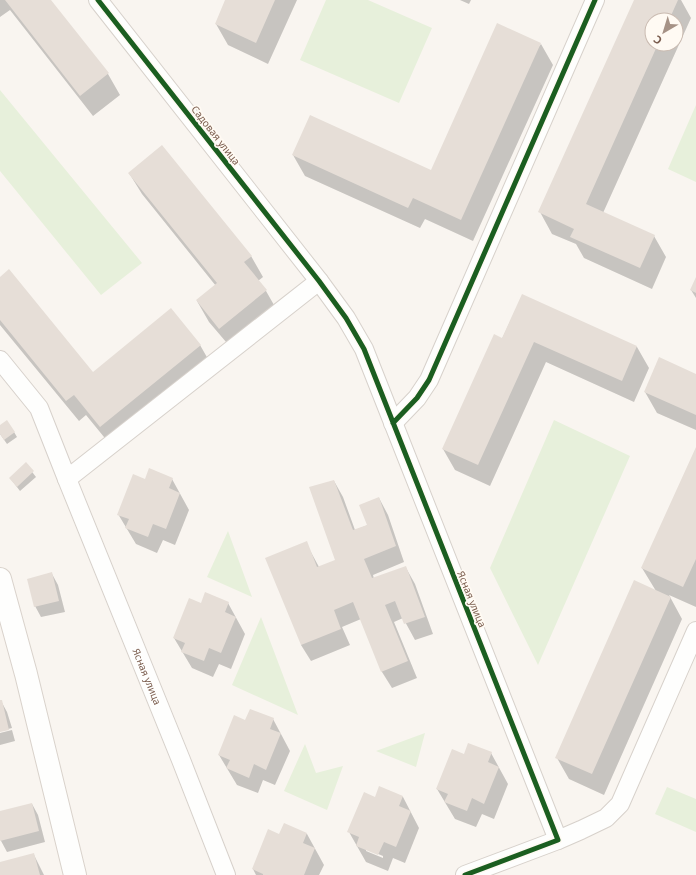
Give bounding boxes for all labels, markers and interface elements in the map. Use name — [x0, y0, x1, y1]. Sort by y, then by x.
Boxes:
north arrow — [644, 12, 684, 52]
text: С — [650, 32, 665, 48]
street label: Садовая улица — [188, 102, 244, 168]
street label: Ясная улица — [454, 569, 490, 629]
street label: Ясная улица — [129, 646, 165, 707]

